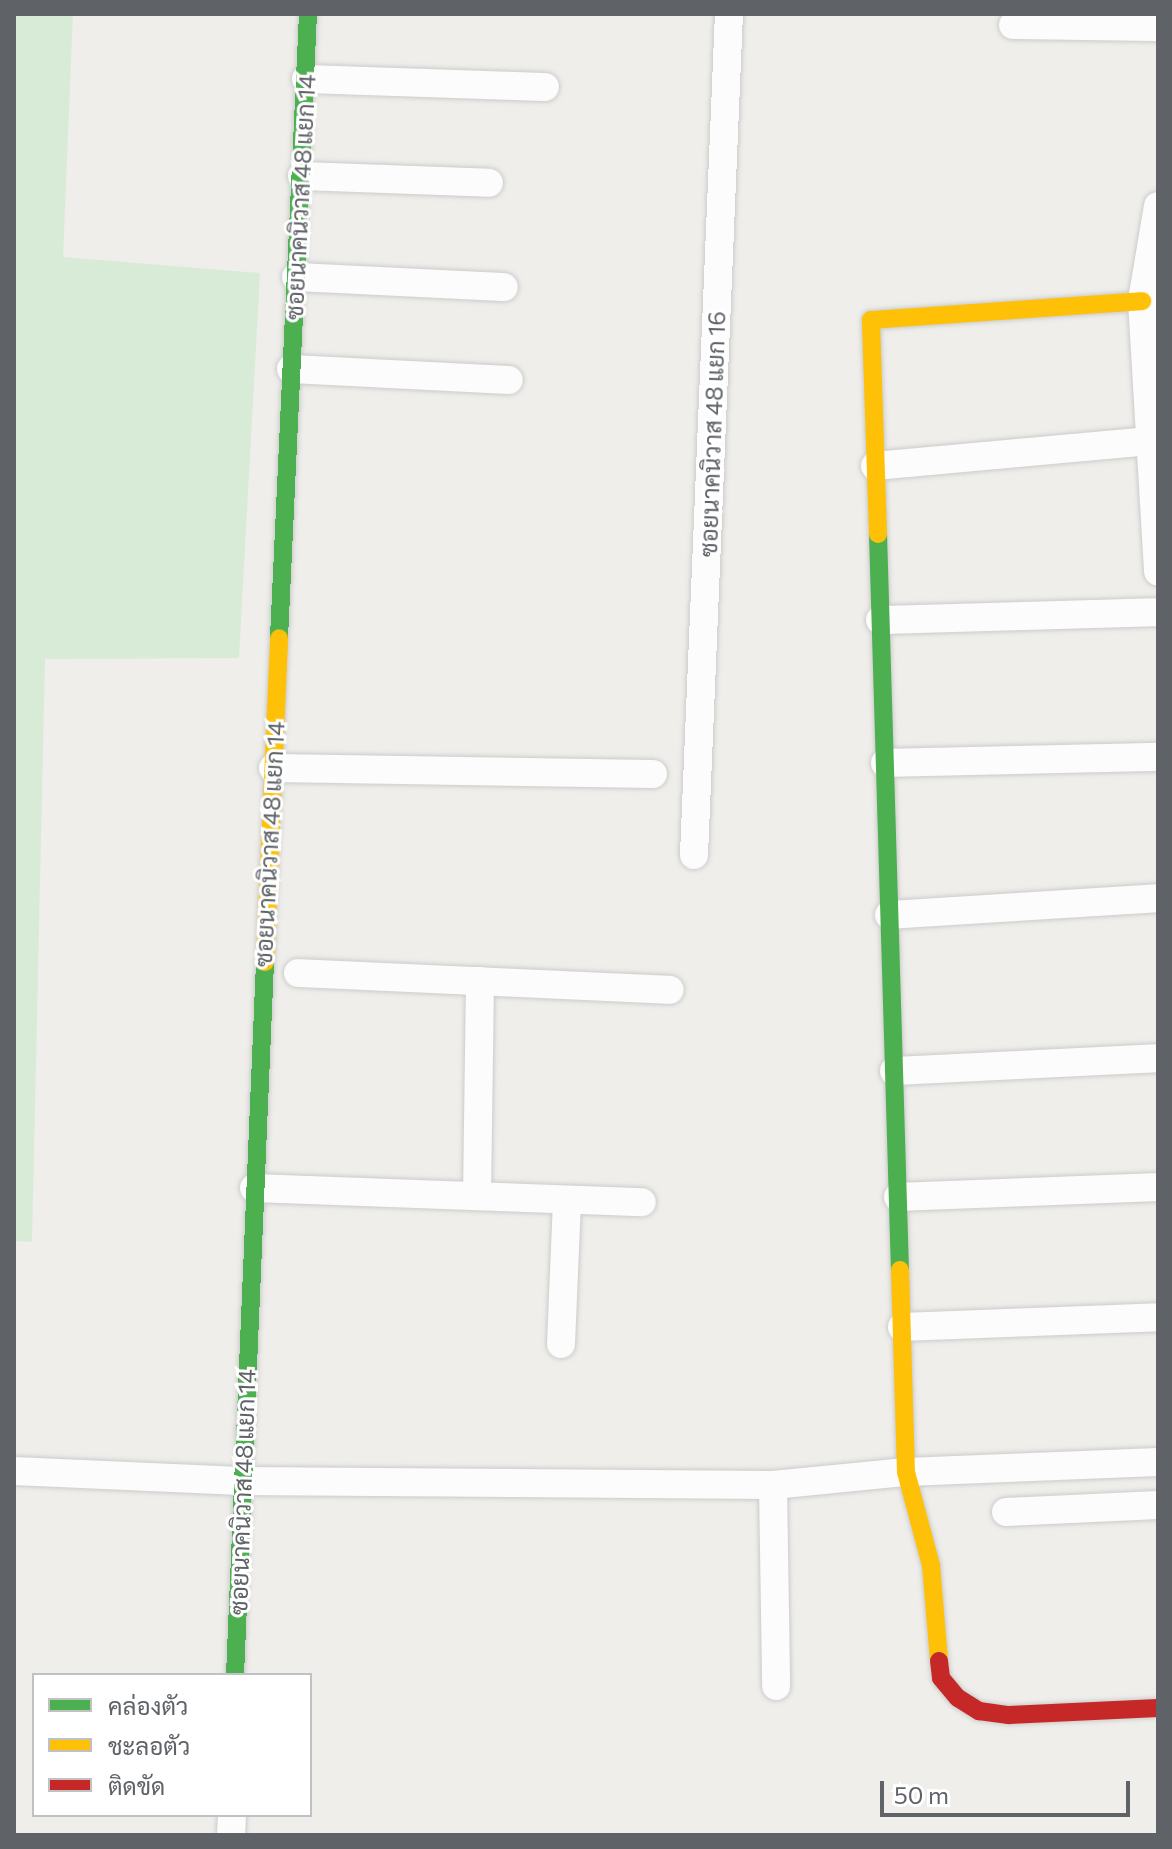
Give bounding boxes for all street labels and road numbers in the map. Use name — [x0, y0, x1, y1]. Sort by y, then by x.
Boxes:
street label: ซอยนาคนิวาส 48 แยก 14 — [279, 73, 321, 321]
street label: ซอยนาคนิวาส 48 แยก 16 — [693, 310, 731, 558]
street label: ซอยนาคนิวาส 48 แยก 14 — [248, 720, 290, 968]
street label: ซอยนาคนิวาส 48 แยก 14 — [223, 1369, 261, 1615]

